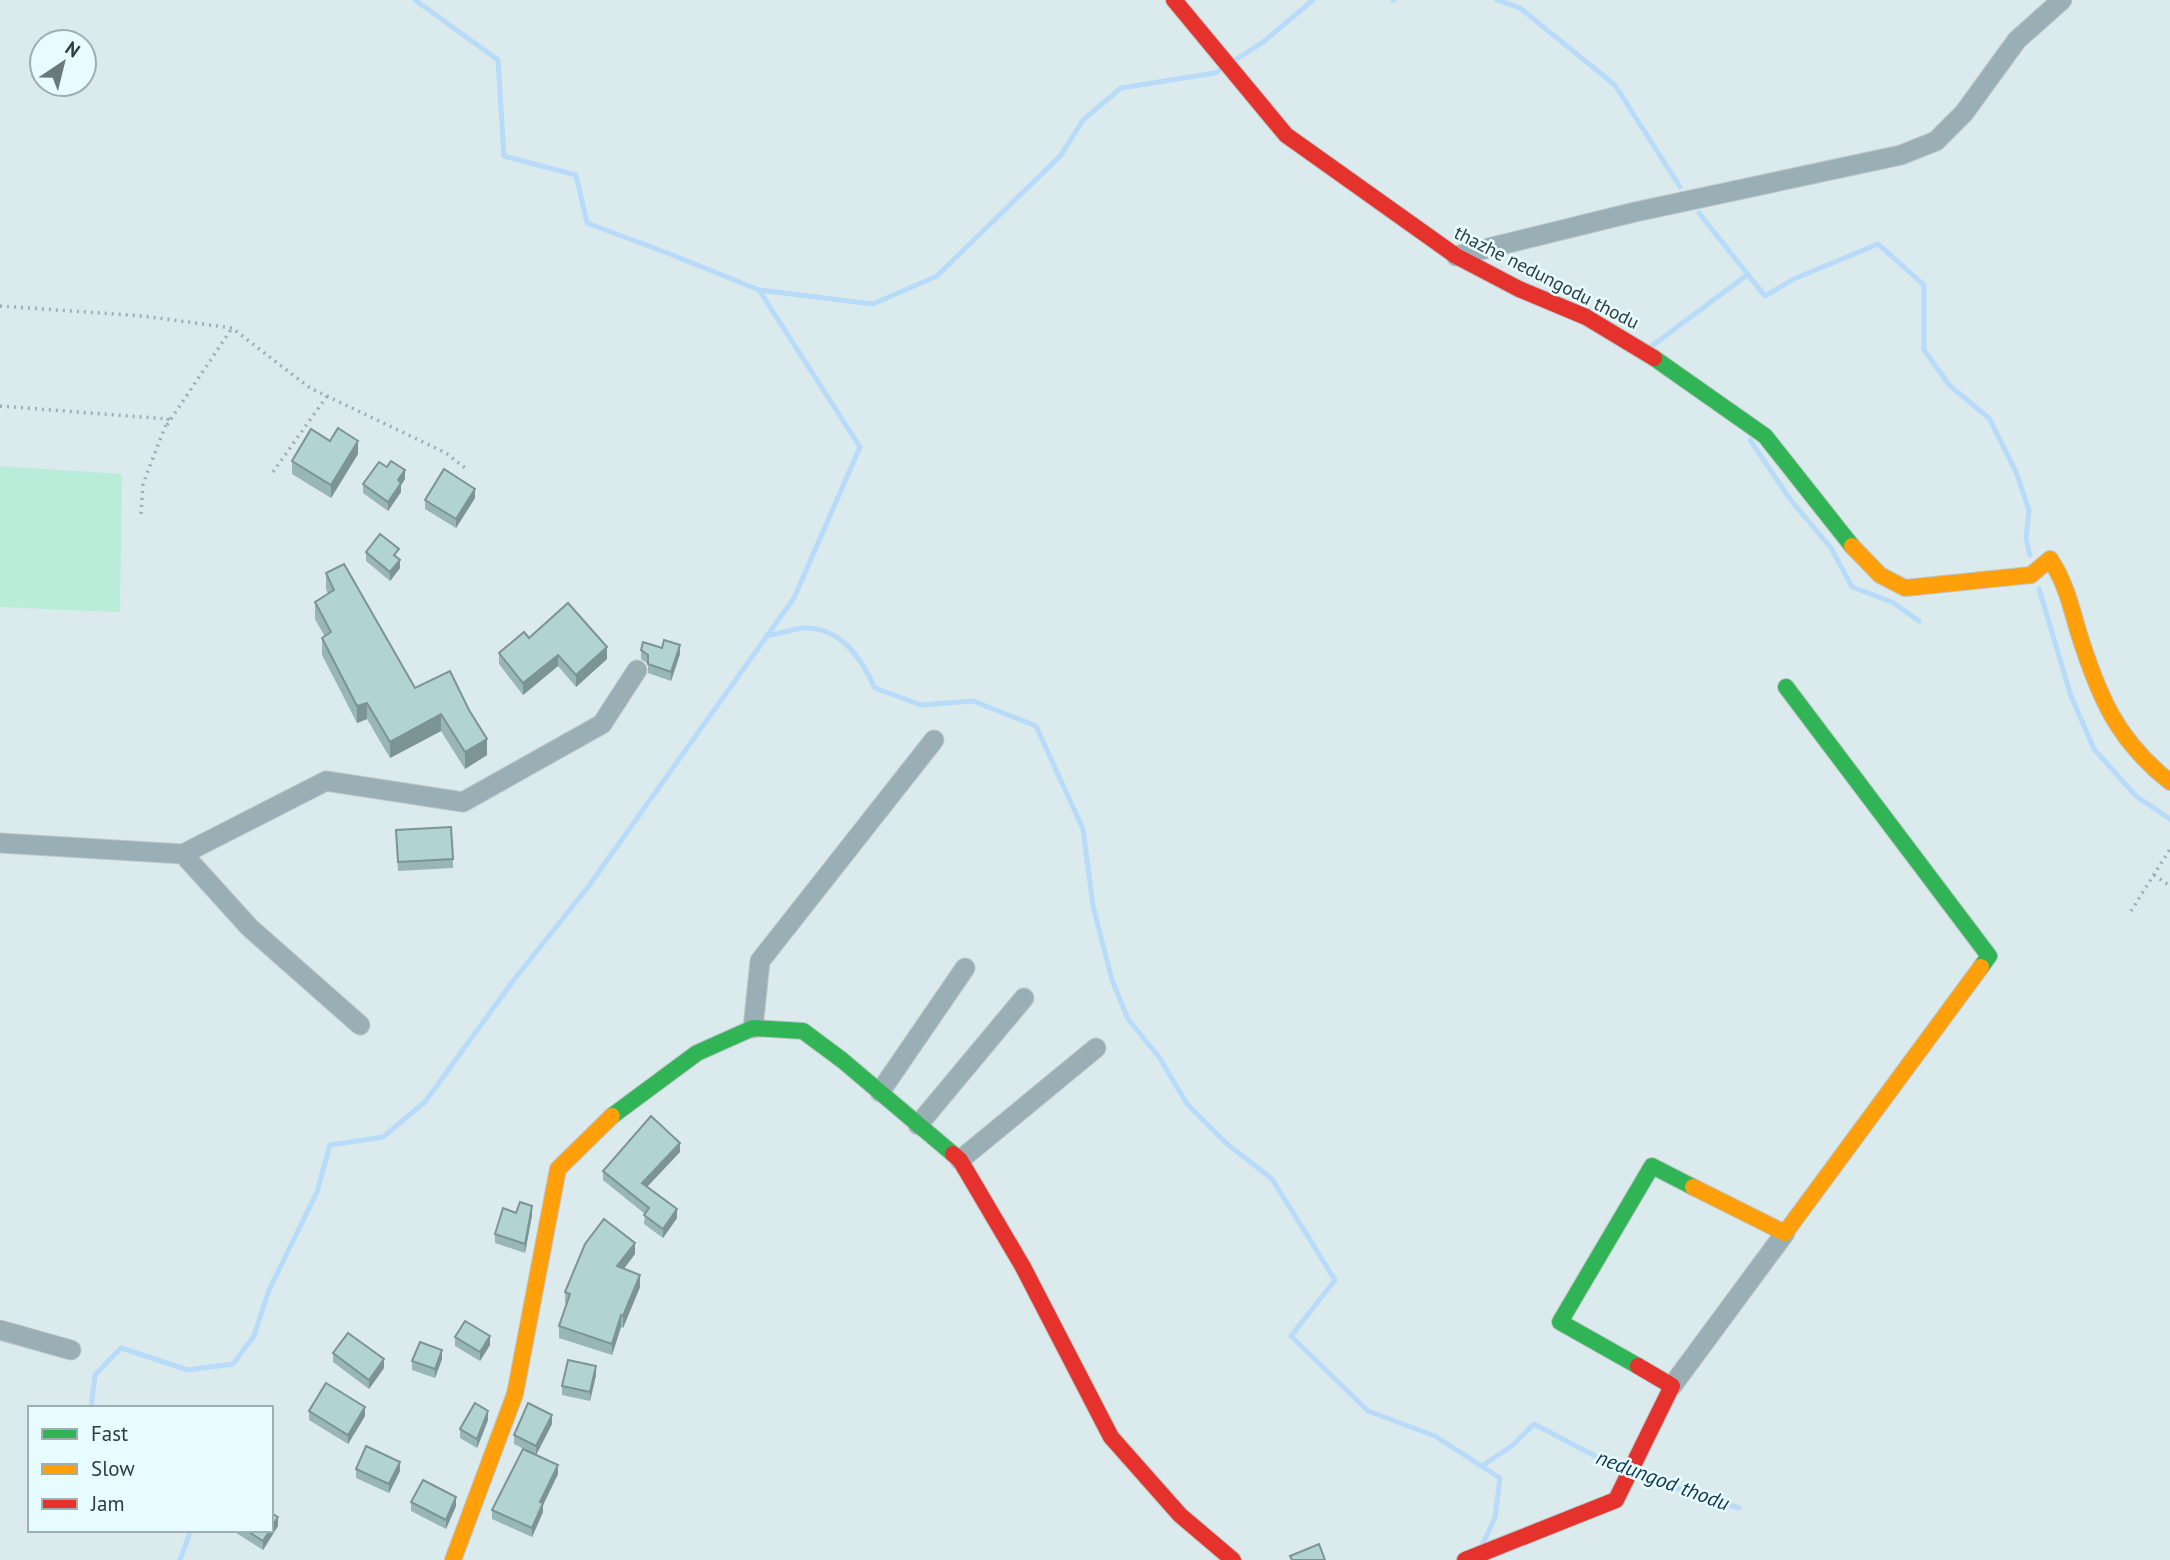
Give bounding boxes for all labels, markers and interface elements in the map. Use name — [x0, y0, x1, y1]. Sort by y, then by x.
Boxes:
north arrow — [28, 28, 98, 98]
text: N — [61, 36, 85, 62]
street label: thazhe nedungodu thodu — [1451, 220, 1643, 334]
legend — [28, 1406, 273, 1532]
text: Fast — [91, 1420, 128, 1447]
water label: nedungod thodu — [1593, 1443, 1734, 1517]
text: Slow — [91, 1455, 135, 1482]
text: Jam — [90, 1490, 125, 1517]

